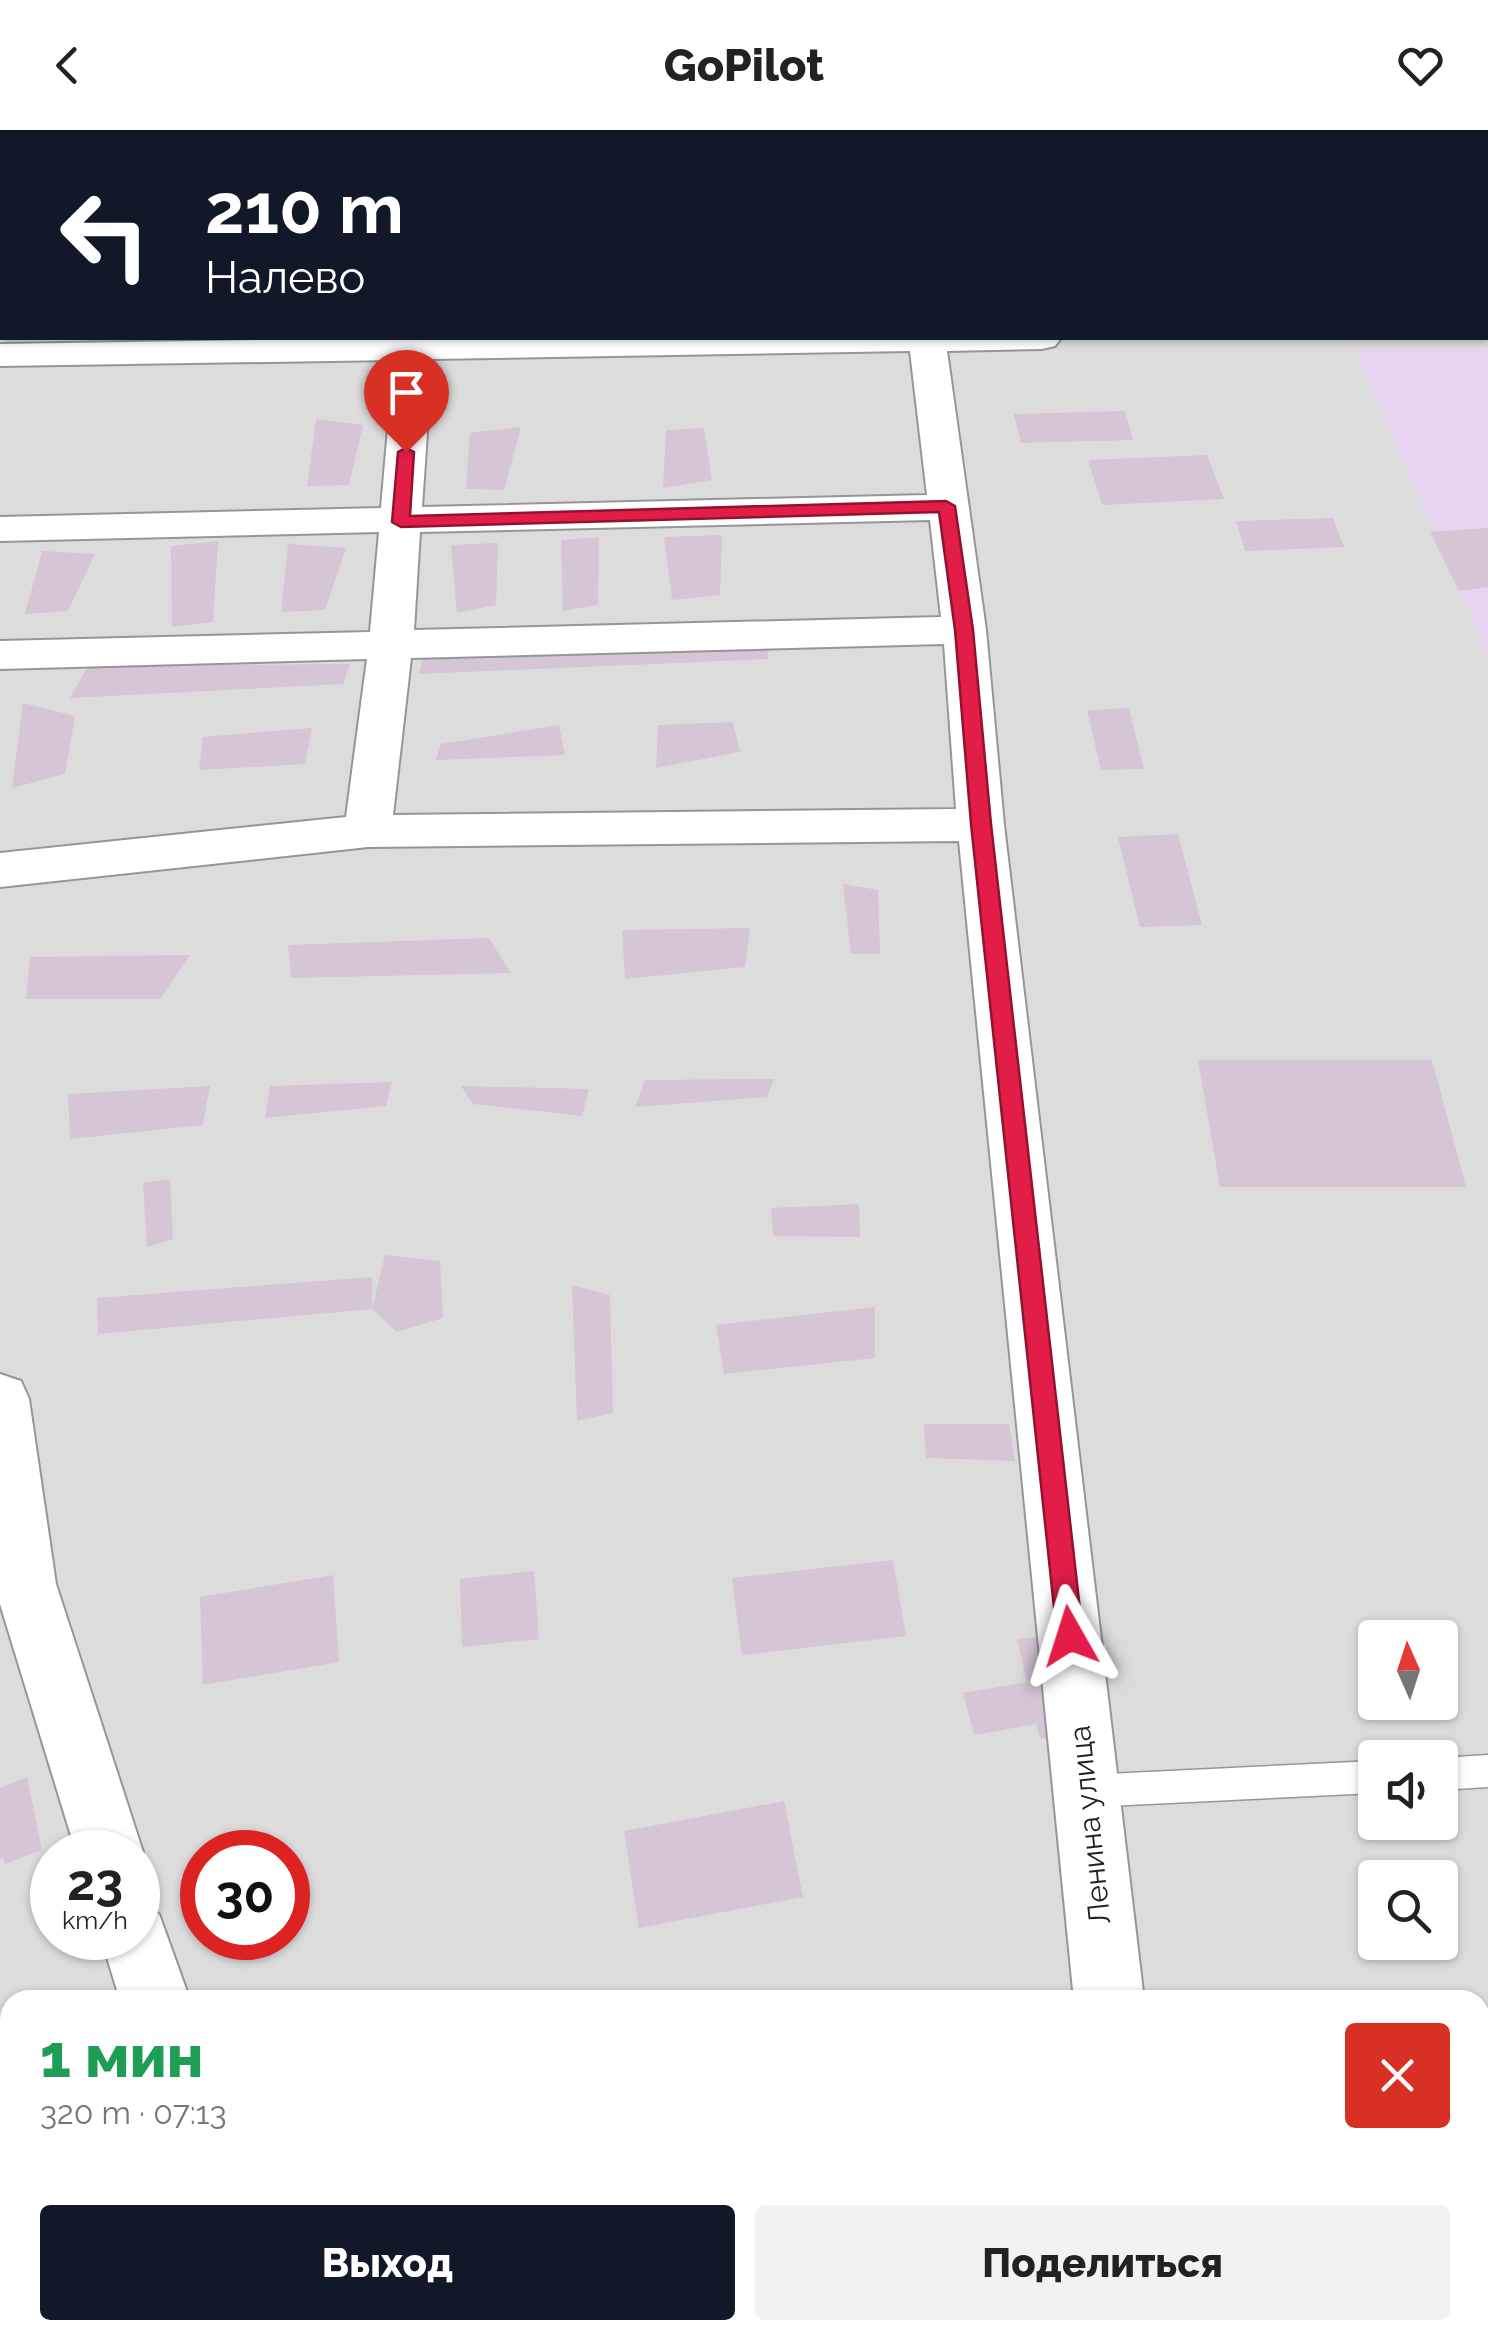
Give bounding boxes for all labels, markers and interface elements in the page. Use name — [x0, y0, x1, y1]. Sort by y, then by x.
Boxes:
icon: back — [40, 38, 95, 93]
icon: heart — [1393, 38, 1448, 93]
text: GoPilot — [664, 39, 824, 92]
text: 210 m — [205, 167, 404, 249]
icon: left — [40, 170, 170, 300]
text: Налево — [205, 251, 365, 304]
pin — [364, 350, 449, 453]
icon: arrive — [379, 365, 434, 420]
position arrow — [1018, 1584, 1122, 1688]
north arrow — [1358, 1620, 1458, 1720]
map controls — [1358, 1620, 1458, 1960]
street label: Ленина улица — [1062, 1724, 1117, 1926]
button: sound — [1358, 1740, 1458, 1840]
speed limit sign: 30 — [180, 1830, 310, 1960]
text: 23 — [67, 1853, 123, 1912]
button: search — [1358, 1860, 1458, 1960]
text: km/h — [62, 1905, 128, 1935]
text: 1 мин — [40, 2021, 203, 2091]
button: close — [1345, 2023, 1450, 2128]
text: 320 m · 07:13 — [40, 2094, 227, 2131]
button: Выход — [40, 2205, 735, 2320]
button: Поделиться — [755, 2205, 1450, 2320]

